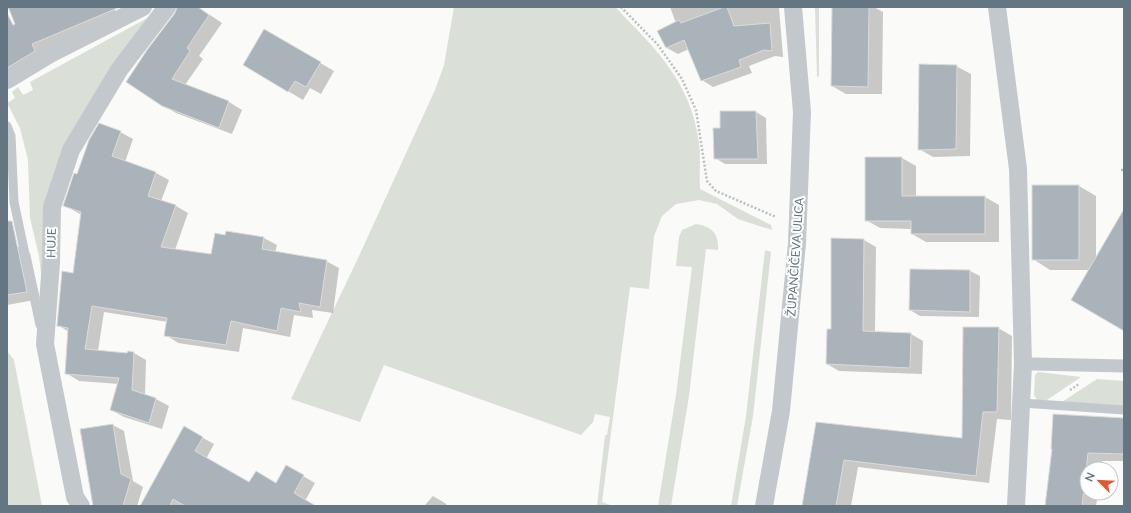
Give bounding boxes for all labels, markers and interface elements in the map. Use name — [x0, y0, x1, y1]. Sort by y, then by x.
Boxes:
street label: ŽUPANČIČEVA ULICA — [783, 196, 807, 317]
street label: HUJE — [43, 228, 59, 258]
north arrow — [1079, 461, 1119, 501]
text: N — [1082, 470, 1097, 483]

